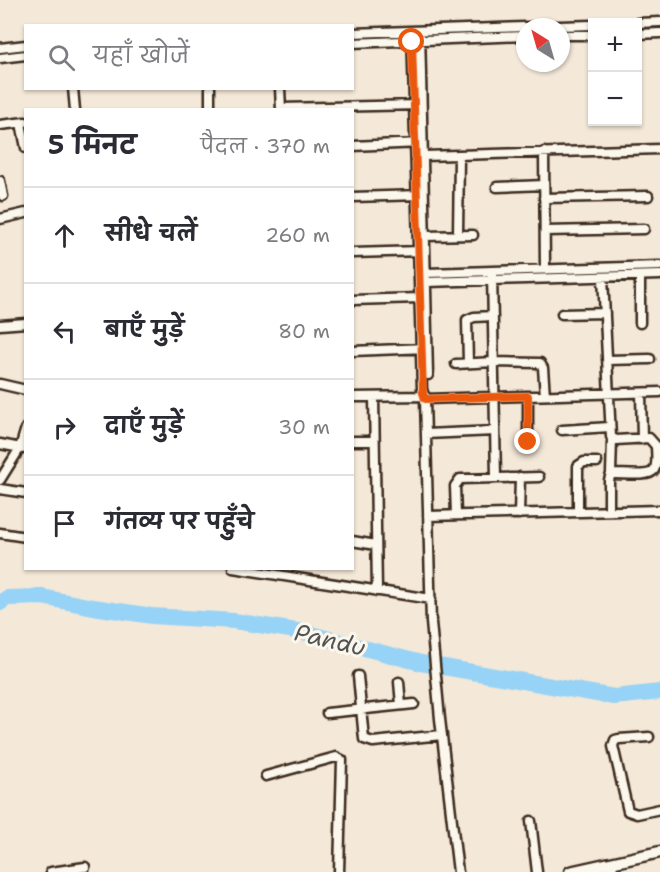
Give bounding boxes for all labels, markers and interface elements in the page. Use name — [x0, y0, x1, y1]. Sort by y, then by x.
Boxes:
north arrow — [516, 18, 570, 72]
map controls — [588, 18, 642, 126]
button: + — [588, 18, 642, 72]
search box — [24, 24, 354, 90]
route start — [398, 28, 424, 54]
icon: search — [45, 41, 78, 74]
text: यहाँ खोजें — [93, 41, 189, 70]
button: − — [588, 72, 642, 126]
text: 5 मिनट — [48, 127, 136, 162]
text: पैदल · 370 m — [201, 133, 330, 159]
icon: ahead — [48, 219, 81, 252]
text: सीधे चलें — [105, 219, 197, 248]
text: 260 m — [265, 222, 330, 248]
icon: left — [48, 315, 81, 348]
text: बाएँ मुड़ें — [105, 315, 184, 344]
text: 80 m — [278, 318, 330, 344]
icon: right — [48, 411, 81, 444]
text: दाएँ मुड़ें — [105, 411, 184, 440]
text: 30 m — [278, 414, 330, 440]
route end — [514, 428, 540, 454]
icon: arrive — [48, 507, 81, 540]
text: गंतव्य पर पहुँचे — [105, 507, 254, 536]
water label: Pandu — [291, 616, 369, 664]

